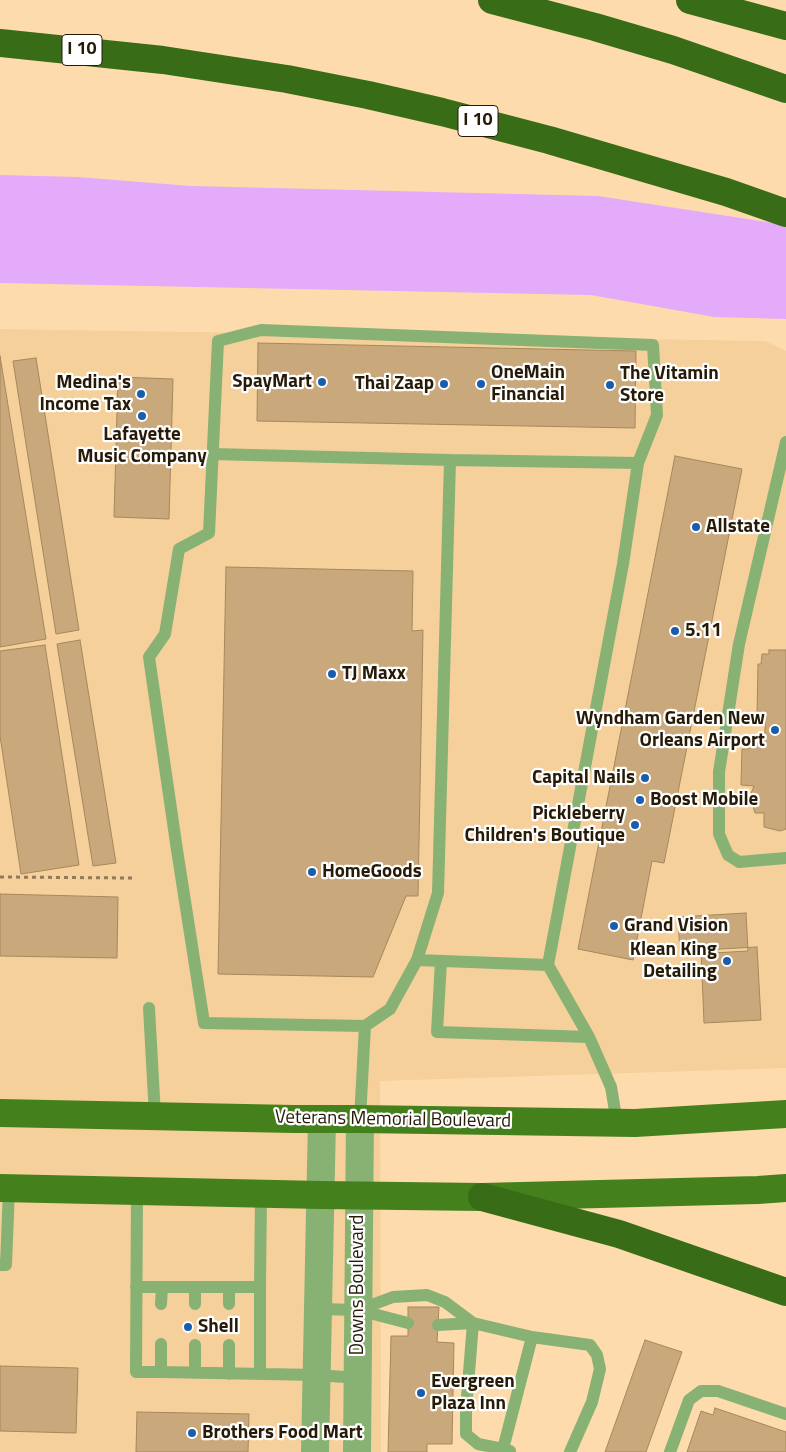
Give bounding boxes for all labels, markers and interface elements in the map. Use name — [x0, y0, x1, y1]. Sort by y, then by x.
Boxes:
road number: I 10 — [62, 34, 102, 66]
road number: I 10 — [458, 105, 498, 136]
place label: OneMain Financial — [491, 362, 565, 406]
place label: The Vitamin Store — [620, 363, 719, 407]
place label: SpayMart — [232, 371, 312, 393]
place label: Medina's Income Tax — [39, 372, 131, 416]
place label: Thai Zaap — [355, 373, 434, 395]
marker: SpayMart — [316, 376, 328, 388]
marker: Thai Zaap — [438, 378, 450, 390]
marker: OneMain Financial — [475, 378, 487, 390]
marker: The Vitamin Store — [604, 379, 616, 391]
marker: Medina's Income Tax — [135, 388, 147, 400]
marker: Lafayette Music Company — [136, 410, 148, 422]
place label: Lafayette Music Company — [77, 424, 207, 468]
place label: Allstate — [706, 516, 770, 538]
marker: Allstate — [690, 521, 702, 533]
place label: 5.11 — [685, 620, 722, 642]
marker: 5.11 — [669, 625, 681, 637]
place label: TJ Maxx — [342, 663, 406, 685]
marker: TJ Maxx — [326, 668, 338, 680]
place label: Wyndham Garden New Orleans Airport — [576, 708, 765, 752]
marker: Wyndham Garden New Orleans Airport — [769, 724, 781, 736]
place label: Capital Nails — [532, 767, 635, 789]
marker: Capital Nails — [639, 772, 651, 784]
place label: Boost Mobile — [650, 789, 758, 811]
marker: Boost Mobile — [634, 794, 646, 806]
place label: Pickleberry Children's Boutique — [464, 803, 625, 847]
marker: Pickleberry Children's Boutique — [629, 819, 641, 831]
place label: HomeGoods — [322, 861, 422, 883]
marker: HomeGoods — [306, 866, 318, 878]
place label: Grand Vision — [624, 915, 728, 937]
marker: Grand Vision — [608, 920, 620, 932]
place label: Klean King Detailing — [630, 939, 717, 983]
marker: Klean King Detailing — [721, 955, 733, 967]
street label: Veterans Memorial Boulevard — [275, 1107, 511, 1133]
street label: Downs Boulevard — [347, 1215, 369, 1355]
place label: Shell — [198, 1316, 239, 1338]
marker: Shell — [182, 1321, 194, 1333]
place label: Evergreen Plaza Inn — [431, 1371, 515, 1415]
marker: Evergreen Plaza Inn — [415, 1387, 427, 1399]
place label: Brothers Food Mart — [202, 1422, 363, 1444]
marker: Brothers Food Mart — [186, 1427, 198, 1439]

